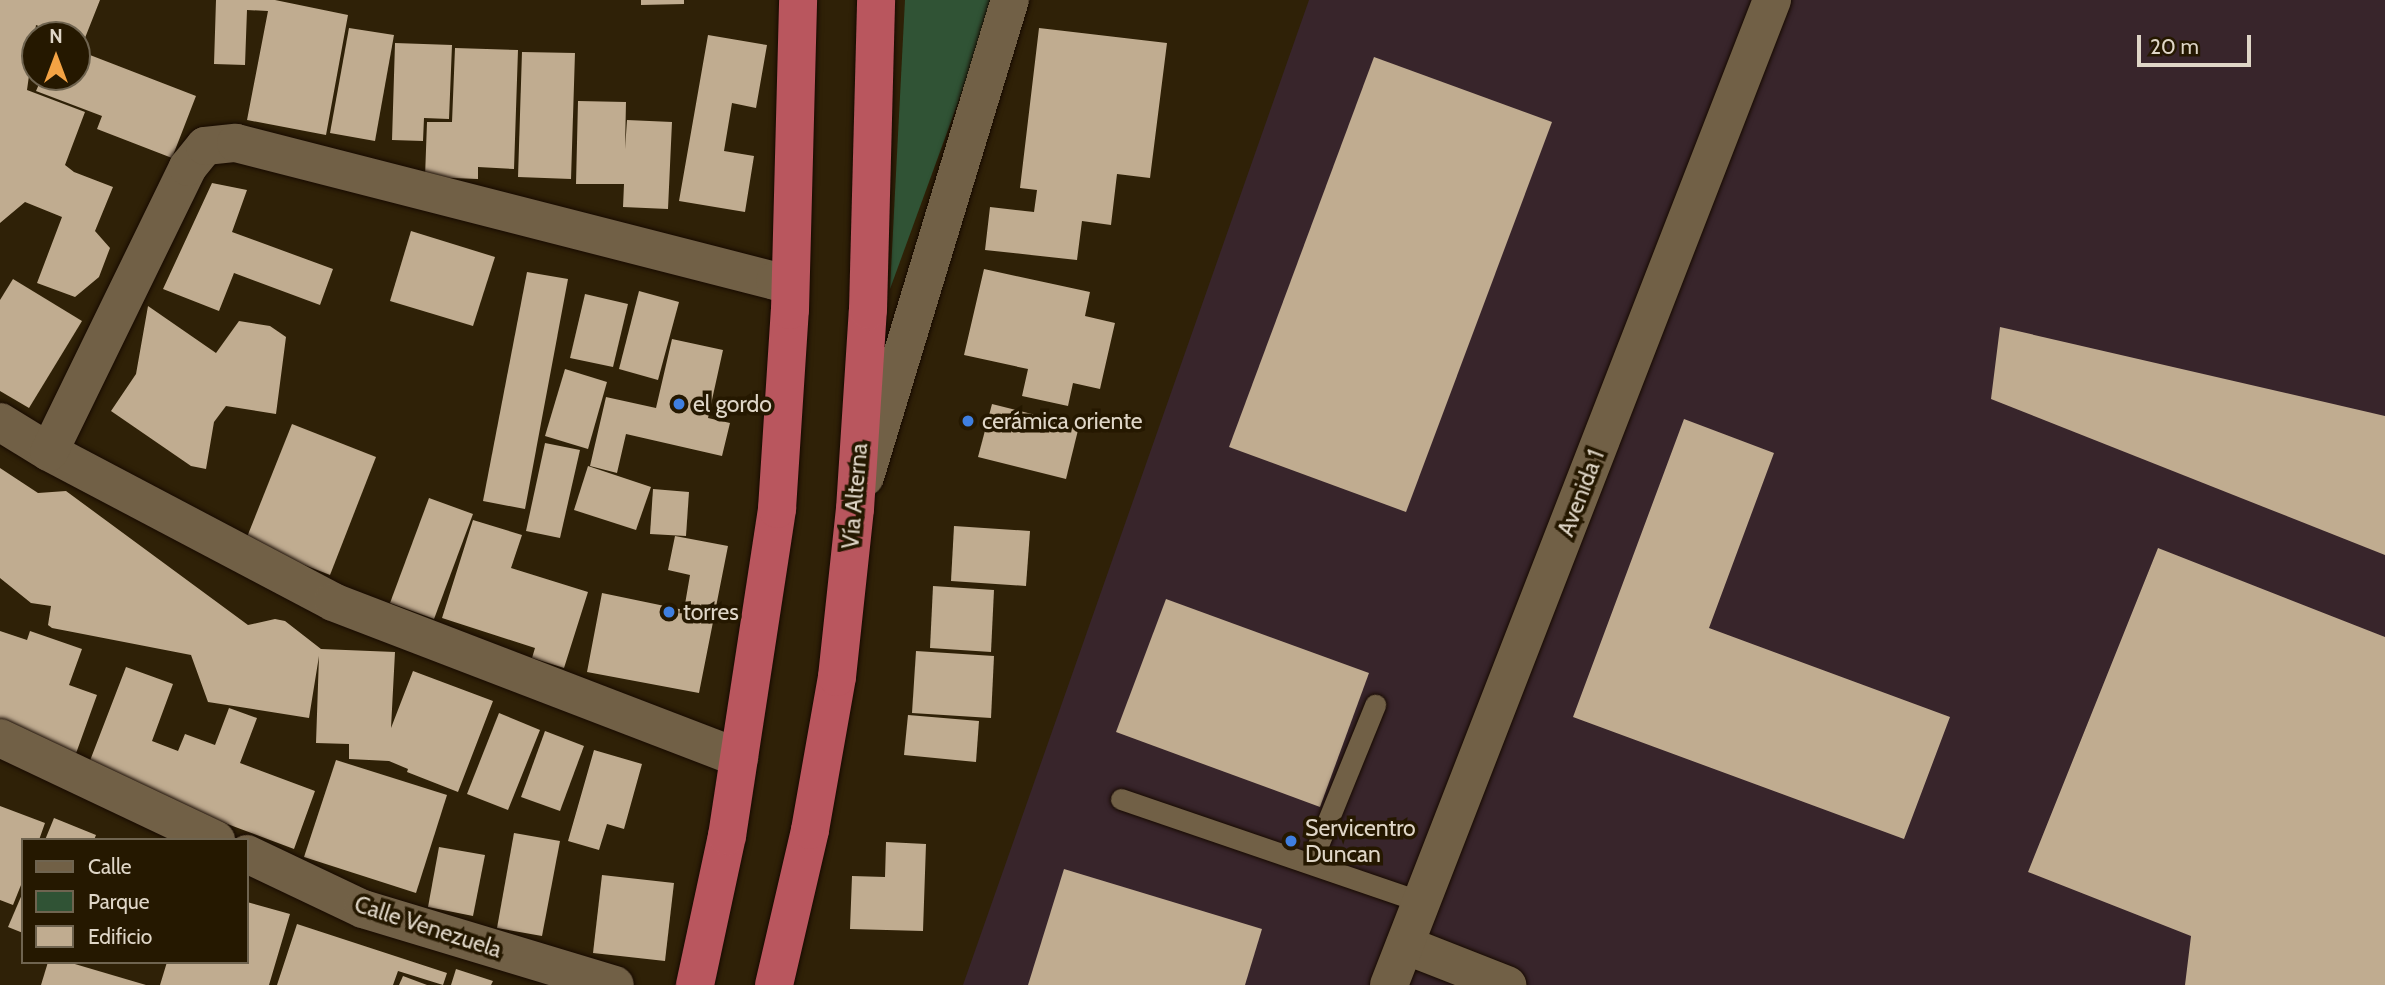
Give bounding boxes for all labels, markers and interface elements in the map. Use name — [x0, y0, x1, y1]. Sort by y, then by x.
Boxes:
north arrow — [21, 21, 91, 91]
scale bar — [2140, 21, 2254, 65]
text: N — [49, 25, 63, 48]
text: 20 m — [2150, 34, 2199, 59]
place label: el gordo — [693, 390, 772, 418]
marker: el gordo — [671, 396, 687, 412]
place label: cerámica oriente — [982, 407, 1143, 435]
marker: cerámica oriente — [960, 413, 976, 429]
street label: Vía Alterna — [837, 442, 873, 550]
street label: Avenida 1 — [1552, 446, 1610, 540]
place label: torres — [683, 598, 739, 626]
marker: torres — [661, 604, 677, 620]
place label: Servicentro Duncan — [1305, 814, 1416, 868]
marker: Servicentro Duncan — [1283, 833, 1299, 849]
legend — [21, 838, 248, 964]
text: Calle — [88, 854, 132, 879]
text: Parque — [88, 889, 150, 914]
street label: Calle Venezuela — [351, 890, 505, 964]
text: Edificio — [88, 924, 152, 949]

